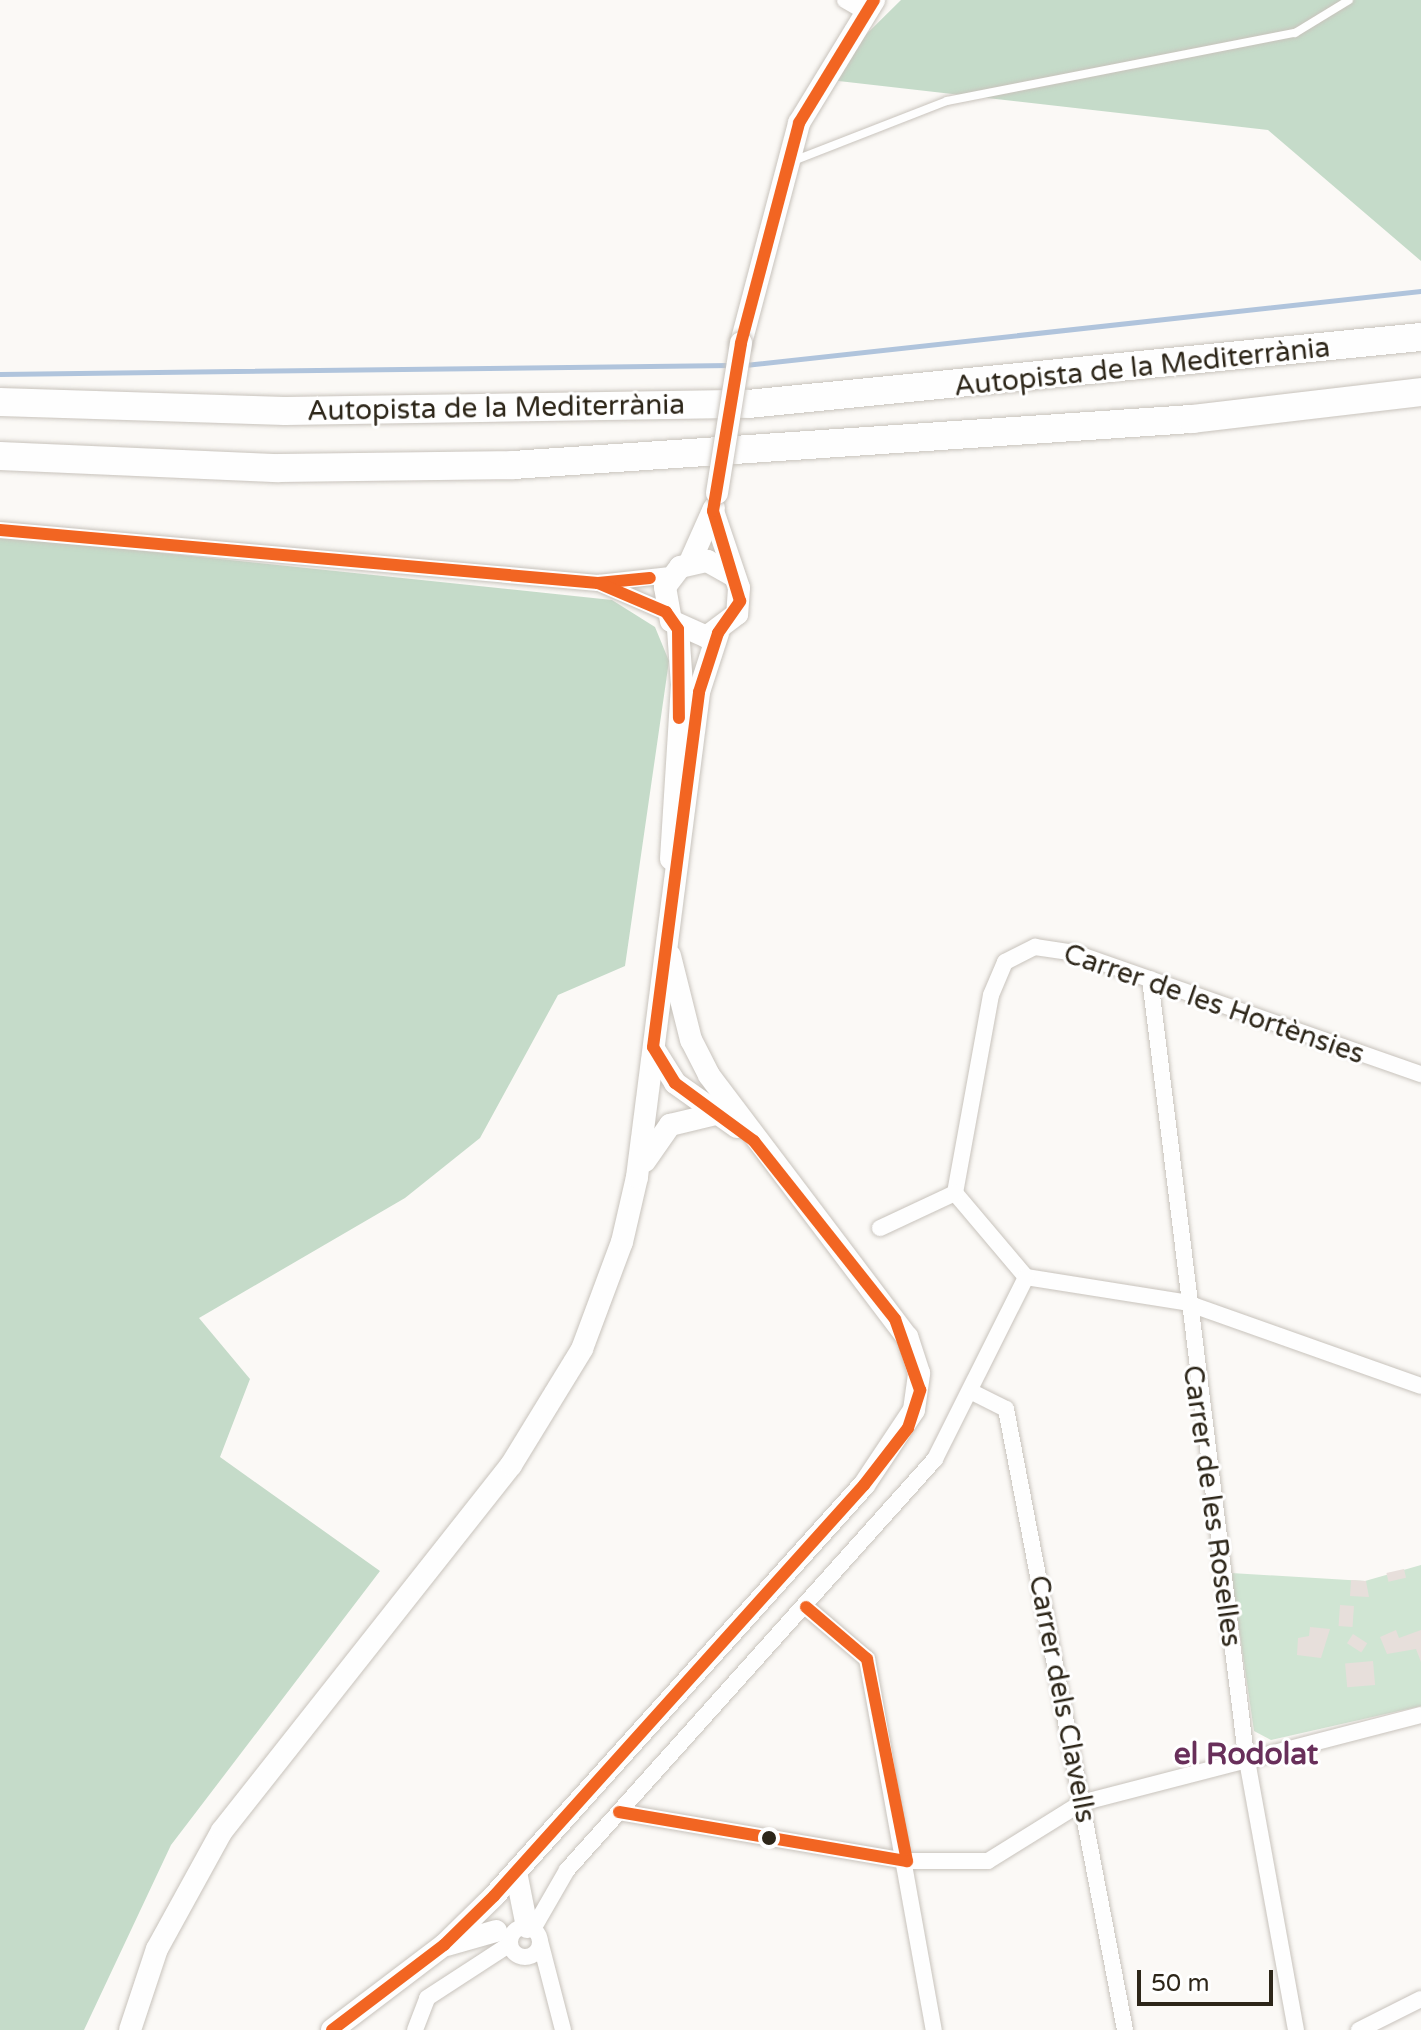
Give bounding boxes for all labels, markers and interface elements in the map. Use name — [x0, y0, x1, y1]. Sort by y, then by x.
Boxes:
street label: Autopista de la Mediterrània — [952, 331, 1332, 403]
street label: Autopista de la Mediterrània — [307, 388, 685, 428]
street label: Carrer de les Hortènsies — [1059, 937, 1369, 1071]
street label: Carrer de les Roselles — [1176, 1363, 1248, 1649]
street label: Carrer dels Clavells — [1022, 1573, 1102, 1825]
district label: el Rodolat — [1174, 1737, 1318, 1773]
unlabelled marker — [761, 1830, 777, 1846]
scale bar — [1141, 1954, 1277, 2004]
text: 50 m — [1151, 1969, 1209, 1998]

